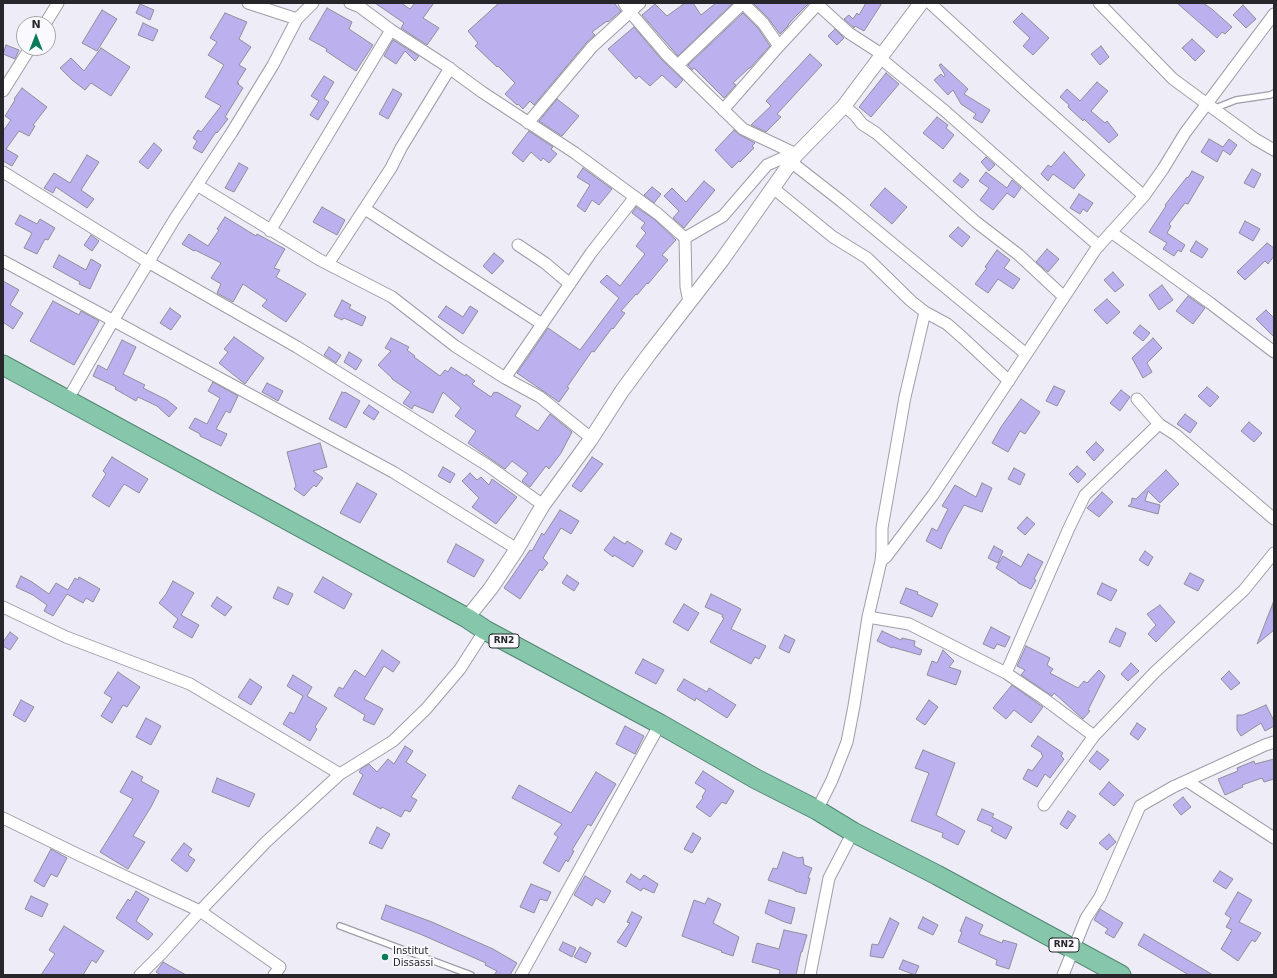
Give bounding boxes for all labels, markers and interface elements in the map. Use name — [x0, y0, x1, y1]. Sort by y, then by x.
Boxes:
north arrow — [16, 16, 56, 56]
text: N — [31, 18, 41, 31]
road number: RN2 — [489, 634, 519, 648]
road number: RN2 — [1049, 938, 1079, 952]
place label: Institut Dissassi — [393, 945, 433, 968]
marker: Institut Dissassi — [380, 952, 390, 962]

